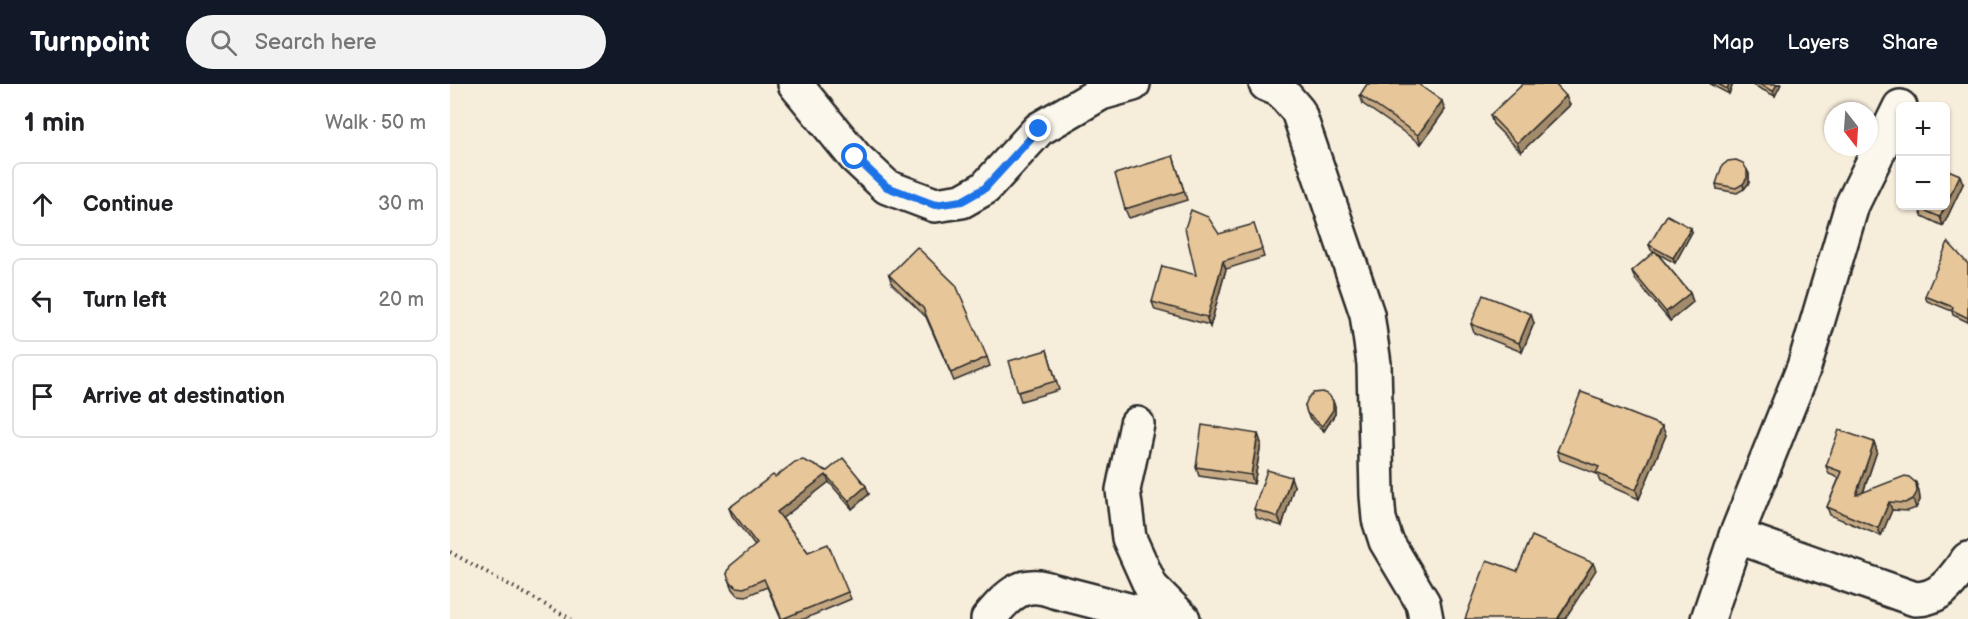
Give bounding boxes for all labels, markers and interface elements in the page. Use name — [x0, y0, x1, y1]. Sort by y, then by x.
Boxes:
search box — [186, 15, 606, 69]
text: Turnpoint — [30, 26, 150, 59]
icon: search — [207, 26, 240, 59]
text: Search here — [255, 29, 377, 56]
text: Map — [1712, 30, 1754, 55]
text: Layers — [1787, 30, 1849, 55]
text: Share — [1882, 30, 1938, 55]
north arrow — [1824, 102, 1878, 156]
map controls — [1896, 102, 1950, 210]
button: + — [1896, 102, 1950, 156]
text: 1 min — [24, 108, 85, 139]
text: Walk · 50 m — [325, 111, 426, 135]
route end — [1025, 115, 1051, 141]
route start — [841, 143, 867, 169]
button: − — [1896, 156, 1950, 210]
icon: ahead — [26, 188, 59, 221]
text: Continue — [83, 191, 173, 218]
text: 30 m — [378, 192, 424, 216]
icon: left — [26, 284, 59, 317]
text: Turn left — [83, 287, 167, 314]
text: 20 m — [379, 288, 424, 312]
icon: arrive — [26, 380, 59, 413]
text: Arrive at destination — [83, 383, 285, 410]

